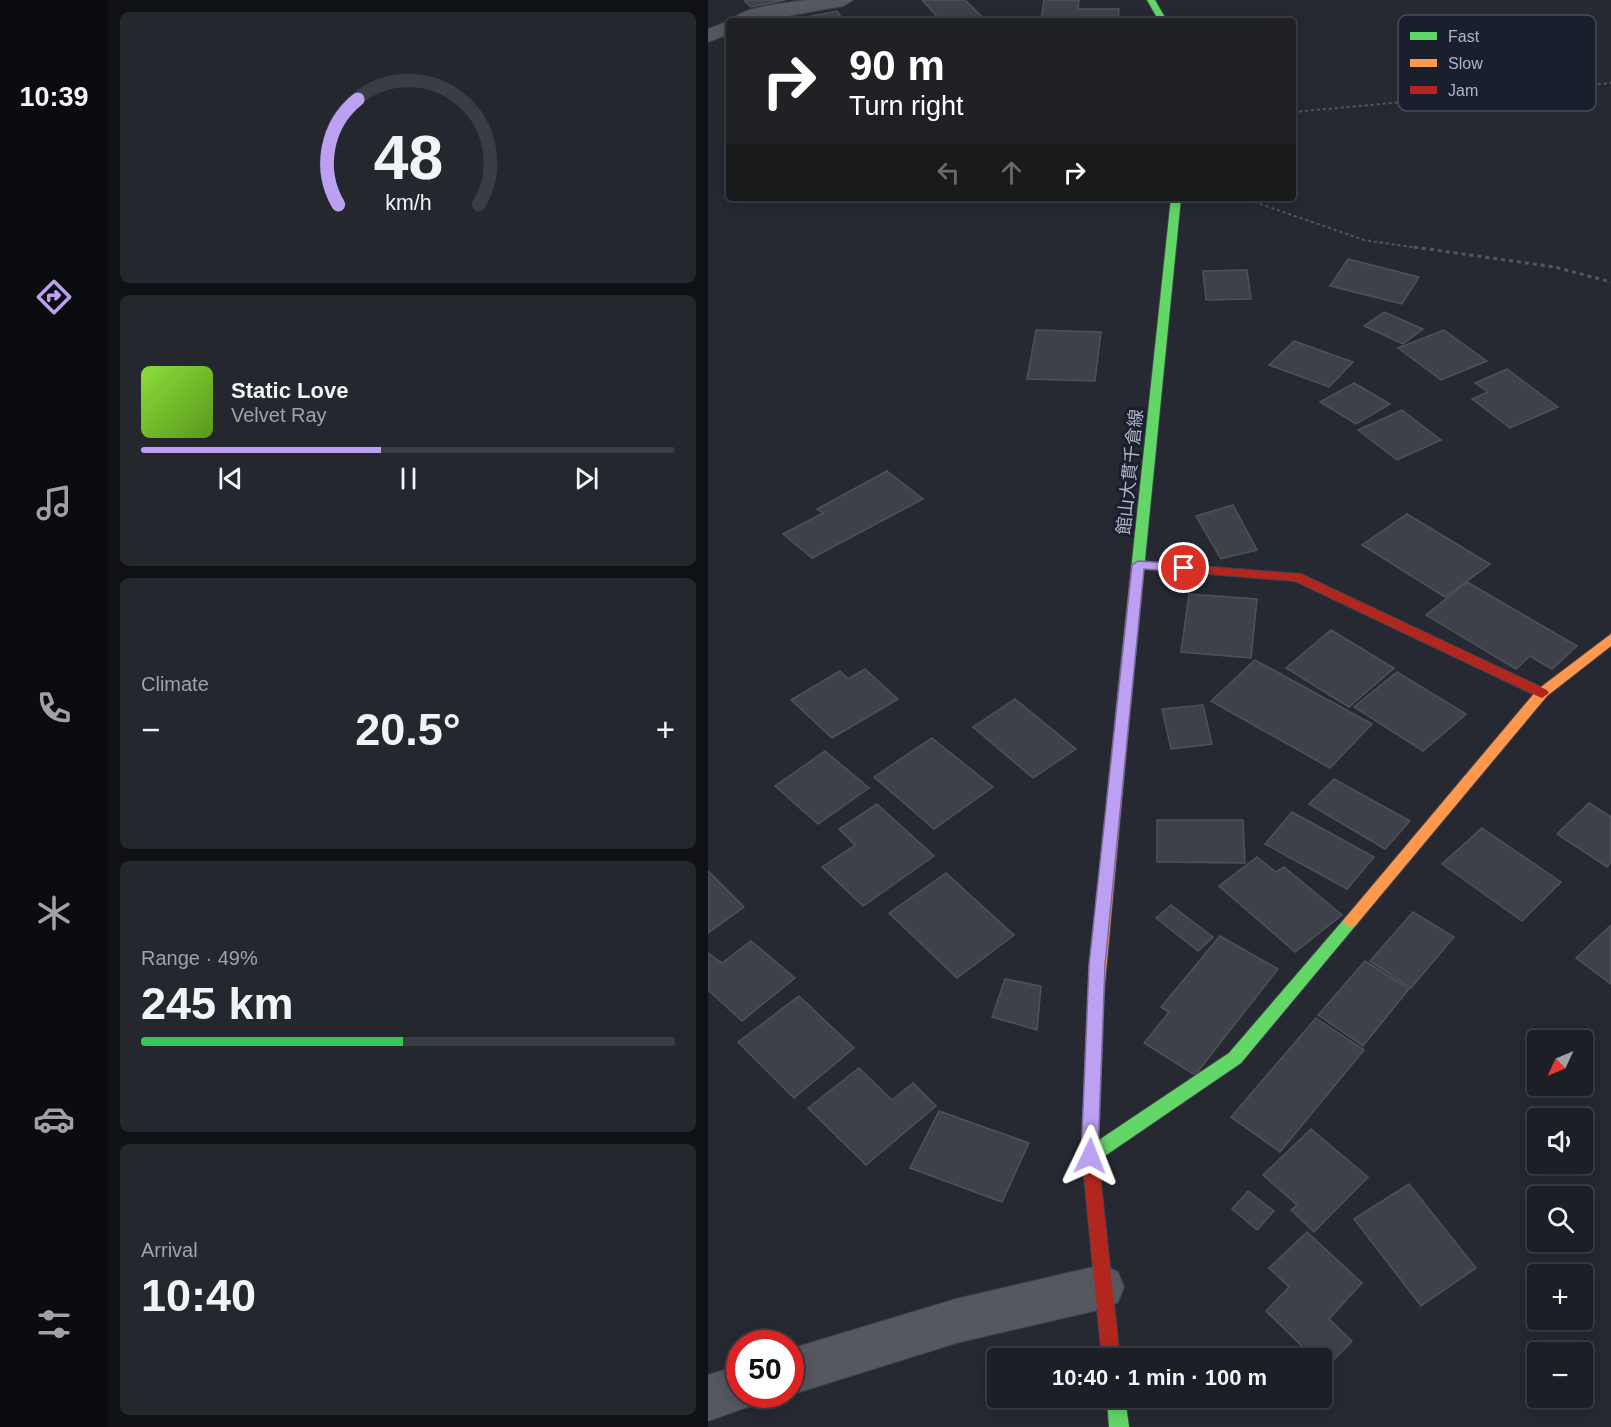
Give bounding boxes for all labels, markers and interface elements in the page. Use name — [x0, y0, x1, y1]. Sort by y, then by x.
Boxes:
legend — [1398, 15, 1596, 111]
text: Fast — [1448, 28, 1480, 45]
icon: right — [750, 42, 828, 120]
text: 90 m — [849, 42, 945, 89]
text: Slow — [1448, 55, 1483, 72]
text: 10:39 — [19, 82, 89, 112]
text: Jam — [1448, 82, 1478, 99]
text: Turn right — [849, 91, 964, 121]
text: 48 — [373, 123, 443, 192]
icon: left — [932, 156, 965, 189]
icon: ahead — [995, 156, 1028, 189]
icon: right — [1058, 156, 1091, 189]
text: km/h — [385, 191, 431, 215]
icon: directions — [33, 276, 75, 318]
text: Static Love — [231, 378, 348, 403]
text: Velvet Ray — [231, 404, 327, 426]
street label: 館山大貫千倉線 — [1113, 408, 1147, 536]
icon: previous — [214, 462, 247, 495]
icon: pause — [392, 462, 425, 495]
icon: next — [570, 462, 603, 495]
icon: music — [33, 482, 75, 524]
pin — [1158, 542, 1209, 593]
icon: arrive — [1167, 551, 1200, 584]
text: Climate — [141, 673, 209, 695]
icon: phone — [33, 687, 75, 729]
text: 20.5° — [355, 704, 461, 755]
text: − — [141, 711, 160, 748]
text: + — [656, 711, 675, 748]
icon: climate — [33, 892, 75, 934]
text: Range · 49% — [141, 947, 258, 969]
text: 245 km — [141, 978, 294, 1029]
north arrow — [1527, 1030, 1593, 1096]
map controls — [1527, 1030, 1593, 1408]
icon: car — [33, 1098, 75, 1140]
button: sound — [1527, 1108, 1593, 1174]
position arrow — [1058, 1124, 1122, 1188]
button: search — [1527, 1186, 1593, 1252]
text: Arrival — [141, 1239, 198, 1261]
button: + — [1527, 1264, 1593, 1330]
text: 10:40 — [141, 1270, 256, 1321]
icon: filters — [33, 1303, 75, 1345]
speed limit sign: 50 — [726, 1330, 804, 1408]
button: − — [1527, 1342, 1593, 1408]
text: 10:40 · 1 min · 100 m — [1052, 1365, 1267, 1390]

